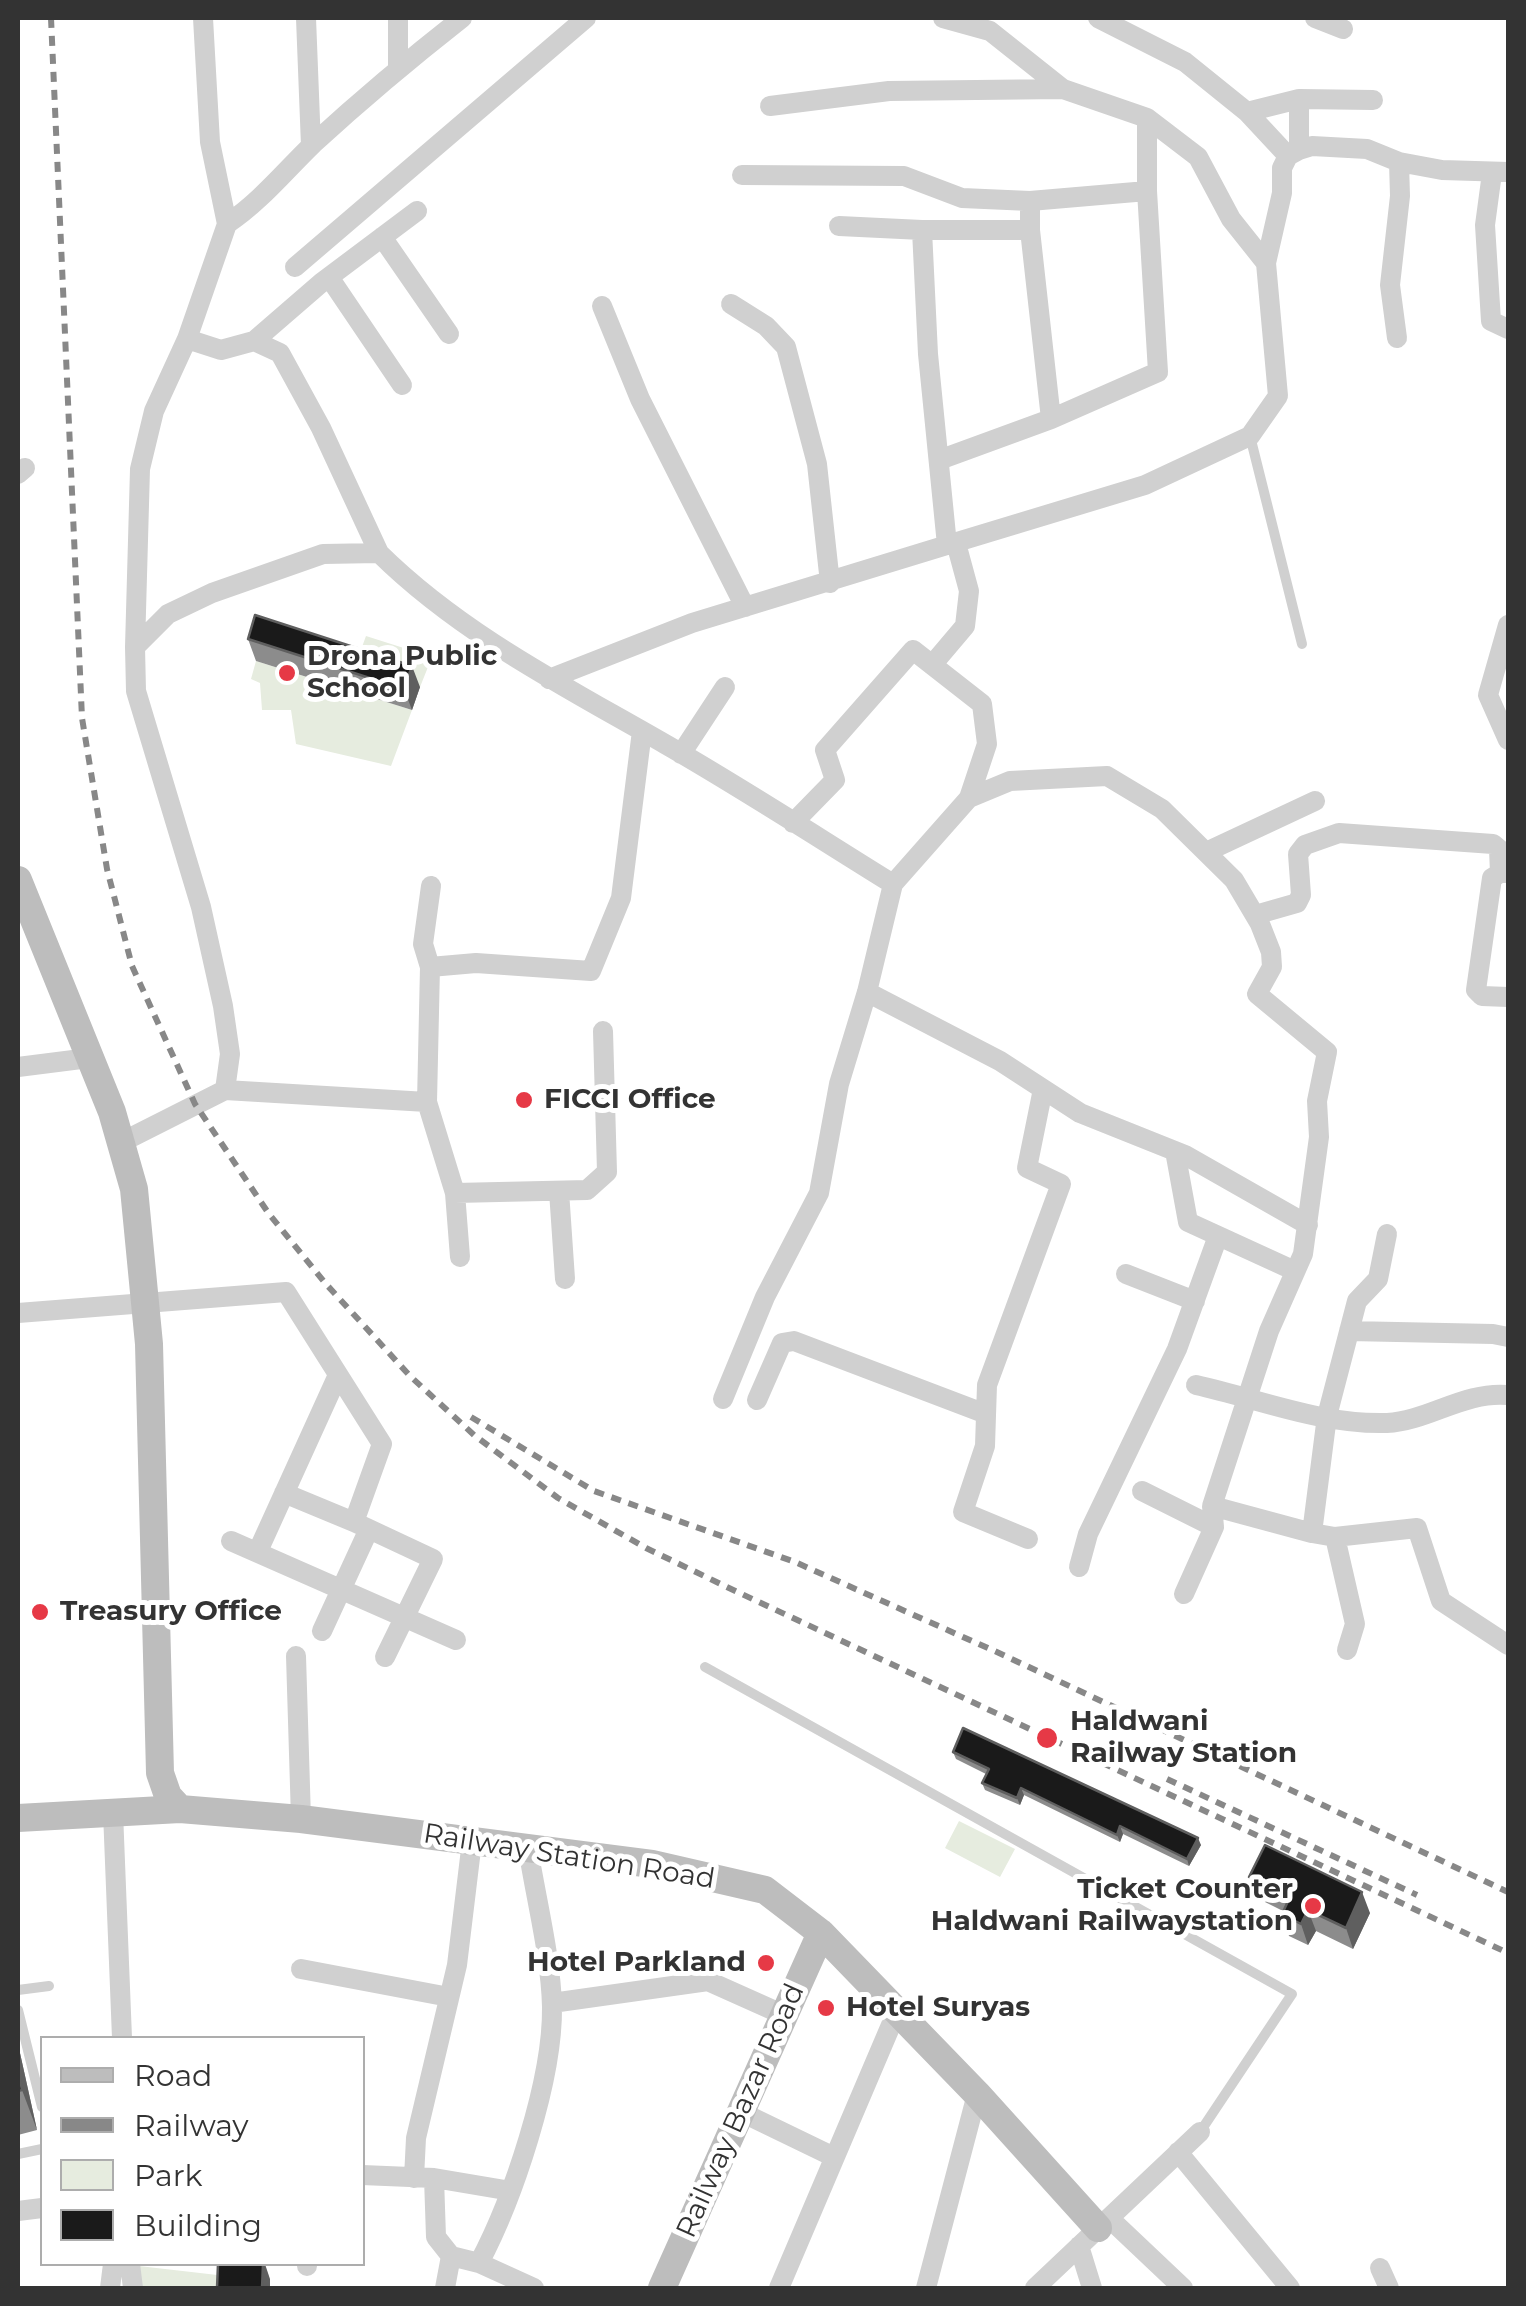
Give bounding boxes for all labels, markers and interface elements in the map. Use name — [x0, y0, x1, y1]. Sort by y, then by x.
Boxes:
place label: Drona Public School — [307, 640, 497, 706]
marker: Drona Public School — [276, 662, 298, 684]
place label: FICCI Office — [544, 1083, 716, 1117]
marker: FICCI Office — [513, 1089, 535, 1111]
place label: Treasury Office — [60, 1595, 282, 1629]
marker: Treasury Office — [29, 1601, 51, 1623]
place label: Haldwani Railway Station — [1070, 1705, 1297, 1771]
marker: Haldwani Railway Station — [1034, 1725, 1060, 1751]
street label: Railway Station Road — [421, 1817, 717, 1897]
place label: Ticket Counter Haldwani Railwaystation — [931, 1873, 1293, 1939]
marker: Ticket Counter Haldwani Railwaystation — [1302, 1895, 1324, 1917]
place label: Hotel Parkland — [527, 1946, 746, 1980]
marker: Hotel Parkland — [755, 1952, 777, 1974]
street label: Railway Bazar Road — [670, 1979, 812, 2243]
place label: Hotel Suryas — [846, 1991, 1030, 2025]
marker: Hotel Suryas — [815, 1997, 837, 2019]
legend — [40, 2036, 365, 2266]
text: Road — [134, 2057, 212, 2094]
text: Railway — [134, 2107, 249, 2144]
text: Park — [134, 2157, 203, 2194]
text: Building — [134, 2207, 262, 2244]

